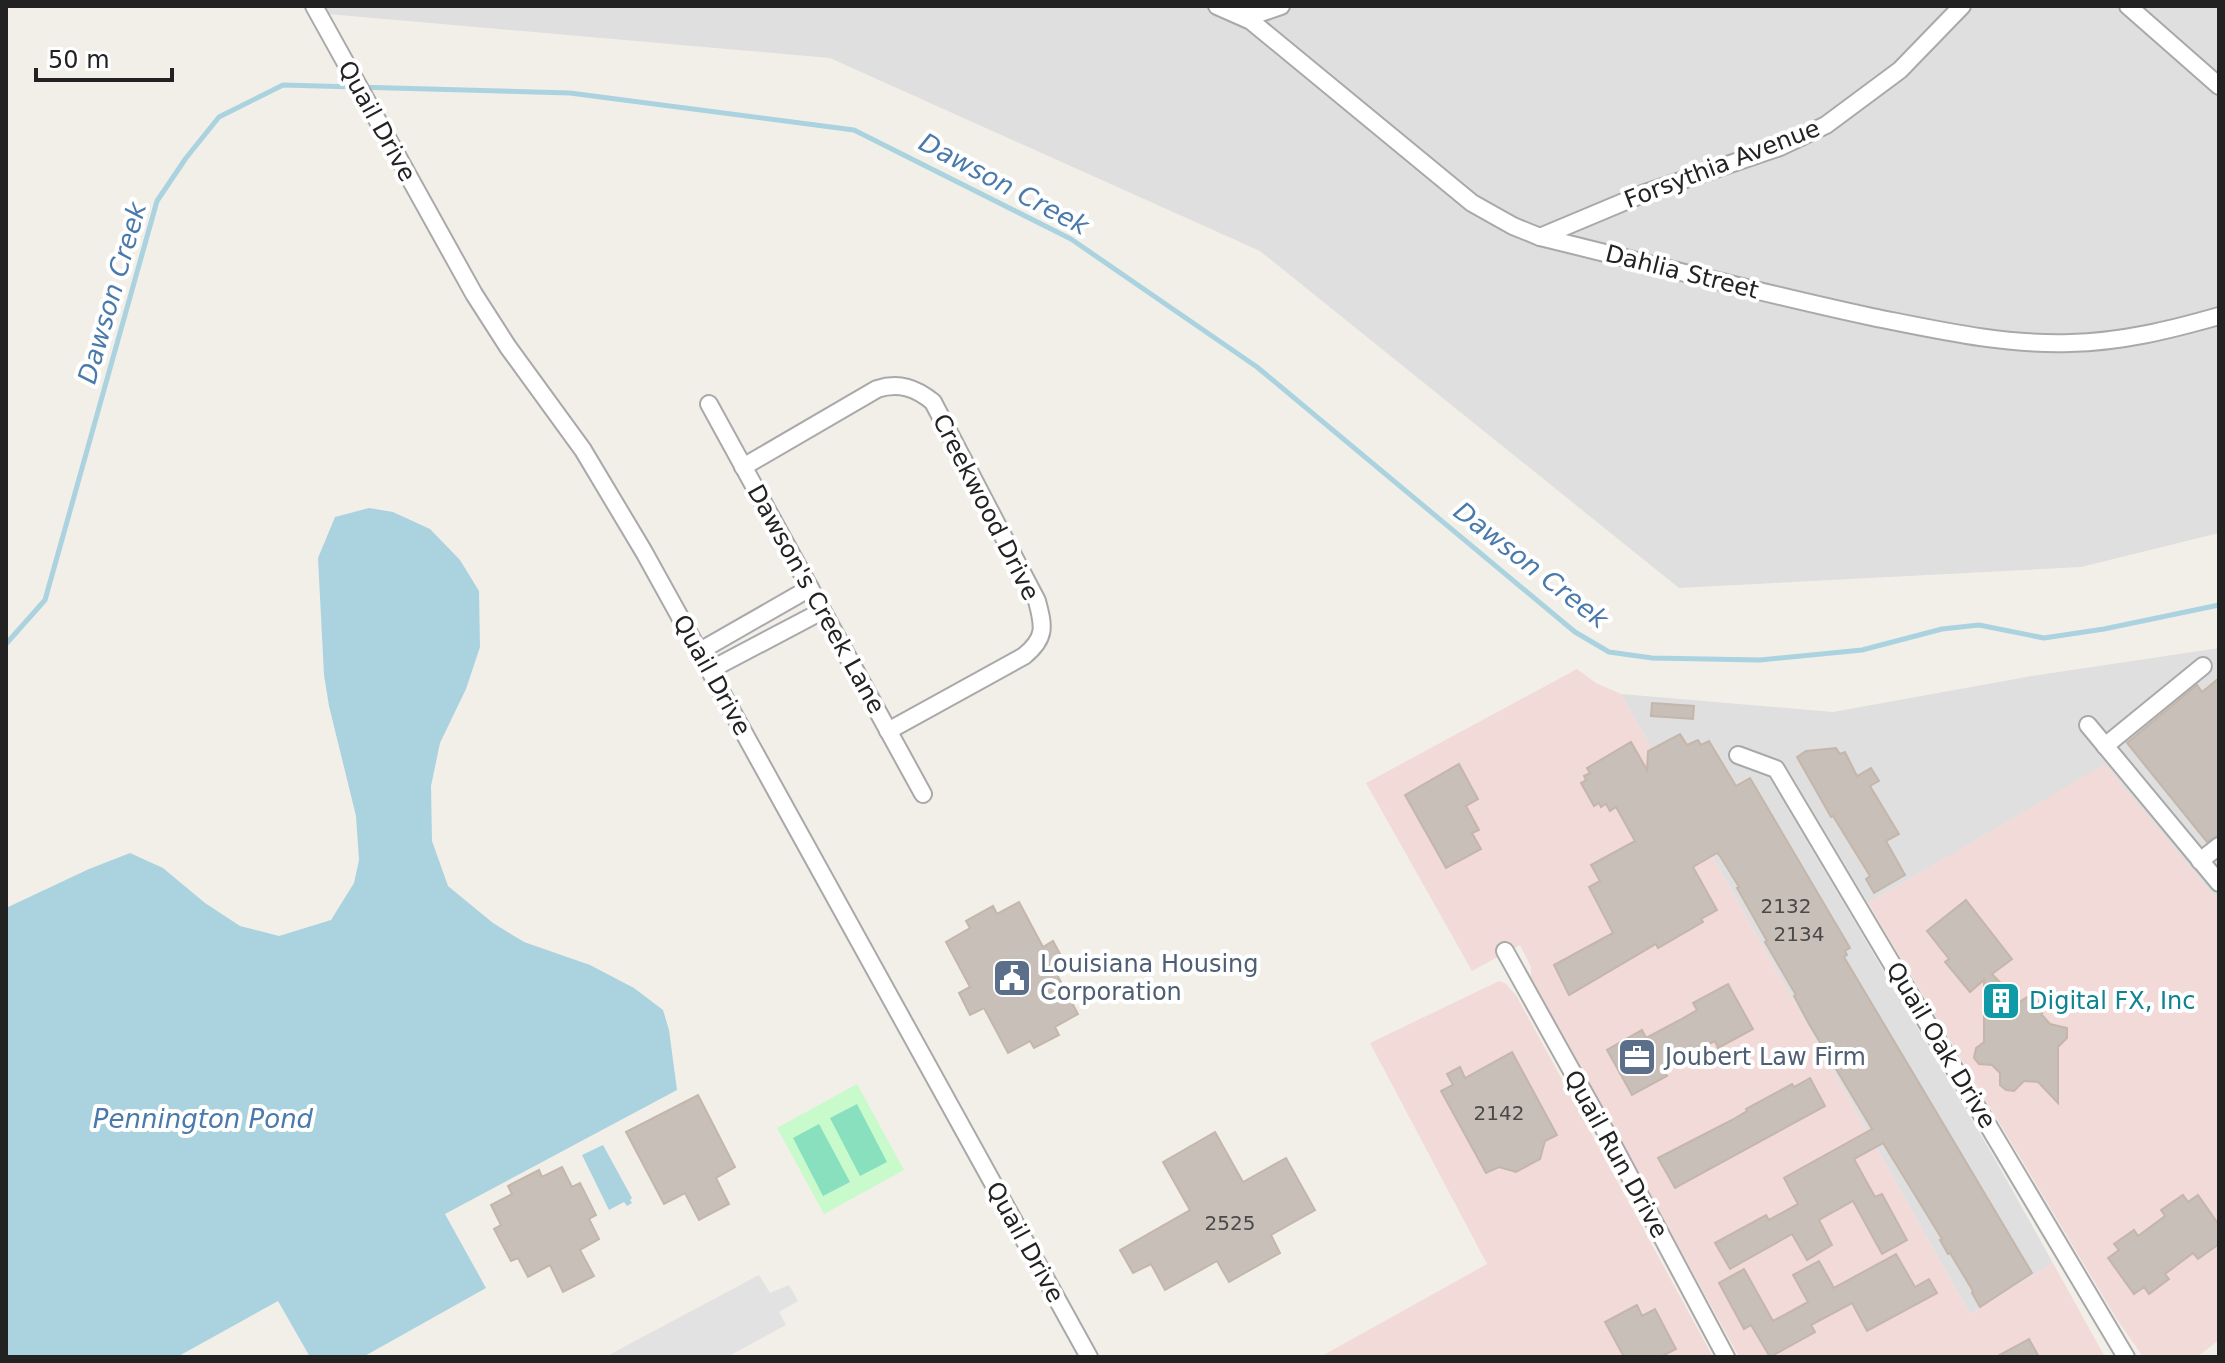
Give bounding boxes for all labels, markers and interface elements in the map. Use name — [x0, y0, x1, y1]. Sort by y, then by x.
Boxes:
scale bar — [36, 32, 172, 82]
text: 50 m — [48, 46, 110, 74]
street label: Quail Drive — [332, 56, 422, 186]
street label: Forsythia Avenue — [1620, 114, 1824, 214]
water label: Dawson Creek — [914, 127, 1095, 242]
water label: Dawson Creek — [72, 198, 152, 387]
street label: Dahlia Street — [1602, 239, 1762, 305]
street label: Creekwood Drive — [927, 409, 1045, 605]
street label: Dawson's Creek Lane — [741, 480, 891, 718]
water label: Dawson Creek — [1448, 496, 1615, 635]
street label: Quail Drive — [667, 610, 757, 740]
house number: 2132 — [1761, 894, 1811, 918]
house number: 2134 — [1774, 922, 1824, 946]
place label: Louisiana Housing Corporation — [1040, 950, 1259, 1006]
public building icon: Louisiana Housing Corporation — [991, 957, 1033, 999]
street label: Quail Oak Drive — [1880, 957, 2002, 1133]
building icon: Digital FX, Inc — [1980, 980, 2022, 1022]
place label: Digital FX, Inc — [2029, 987, 2195, 1015]
office icon: Joubert Law Firm — [1616, 1036, 1658, 1078]
place label: Joubert Law Firm — [1663, 1043, 1866, 1071]
street label: Quail Run Drive — [1558, 1065, 1674, 1243]
house number: 2142 — [1474, 1101, 1524, 1125]
water label: Pennington Pond — [93, 1104, 314, 1134]
street label: Quail Drive — [980, 1177, 1070, 1307]
house number: 2525 — [1205, 1211, 1255, 1235]

